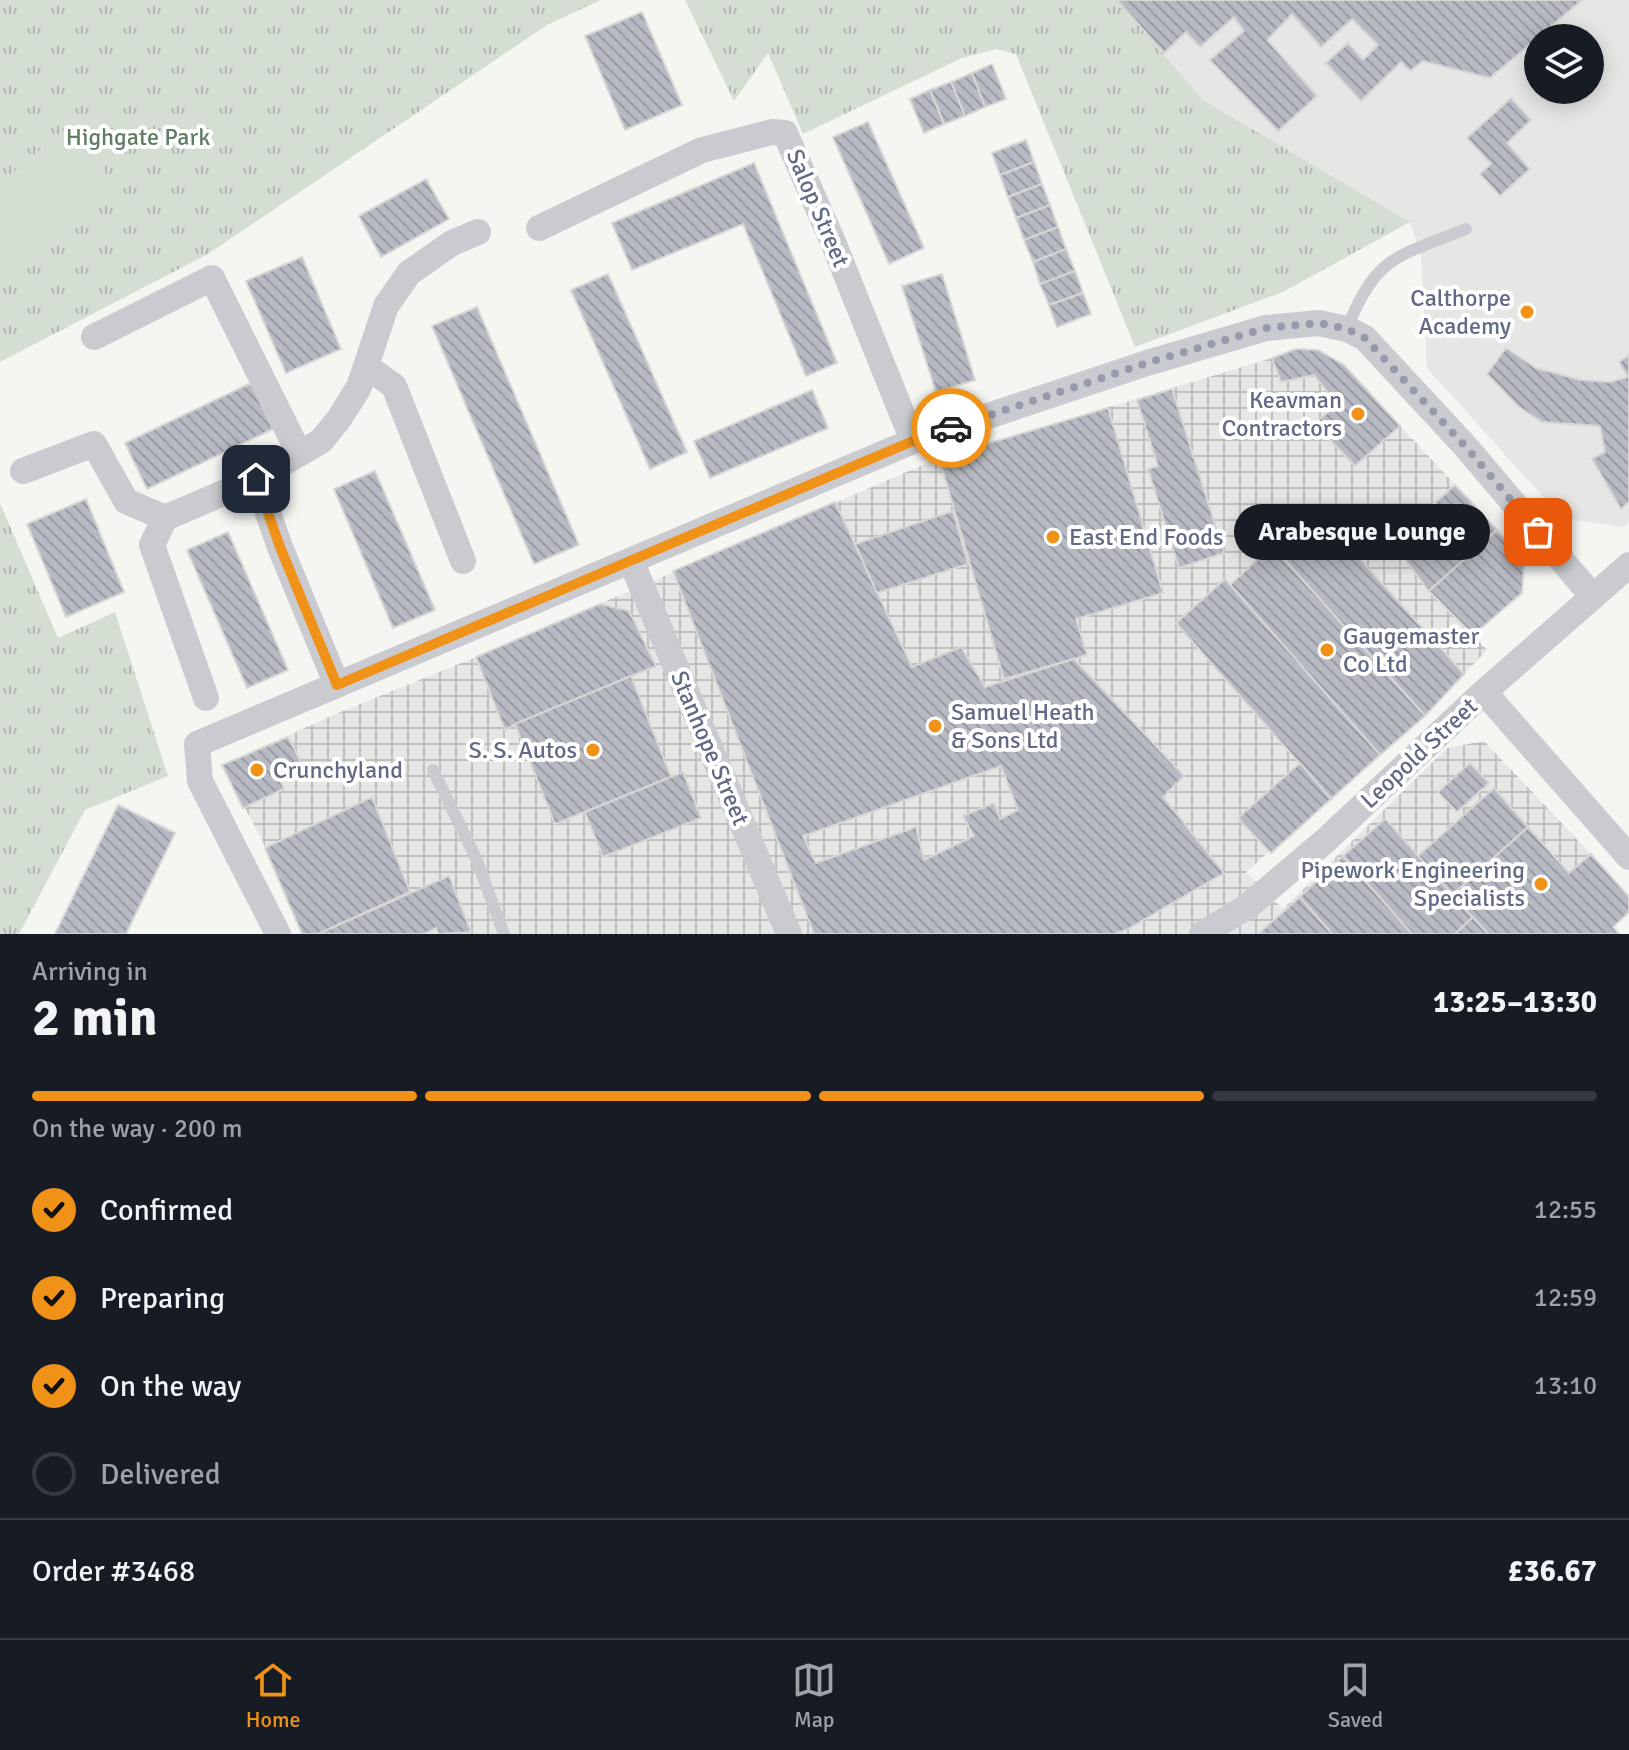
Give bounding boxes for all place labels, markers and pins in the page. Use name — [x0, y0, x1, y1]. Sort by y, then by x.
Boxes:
place label: Calthorpe Academy — [1410, 283, 1511, 341]
marker: Calthorpe Academy — [1518, 303, 1536, 321]
place label: Keavman Contractors — [1222, 385, 1342, 443]
marker: Keavman Contractors — [1349, 405, 1367, 423]
pin — [222, 445, 290, 513]
pin — [1504, 498, 1572, 566]
callout: Arabesque Lounge — [1234, 504, 1490, 560]
place label: East End Foods — [1069, 522, 1223, 552]
marker: East End Foods — [1044, 528, 1062, 546]
place label: Gaugemaster Co Ltd — [1343, 621, 1479, 679]
marker: Gaugemaster Co Ltd — [1318, 641, 1336, 659]
place label: Samuel Heath & Sons Ltd — [951, 697, 1095, 755]
marker: Samuel Heath & Sons Ltd — [926, 717, 944, 735]
place label: S. S. Autos — [468, 735, 577, 765]
marker: S. S. Autos — [584, 741, 602, 759]
place label: Crunchyland — [273, 755, 403, 785]
marker: Crunchyland — [248, 761, 266, 779]
place label: Pipework Engineering Specialists — [1300, 855, 1525, 913]
marker: Pipework Engineering Specialists — [1532, 875, 1550, 893]

